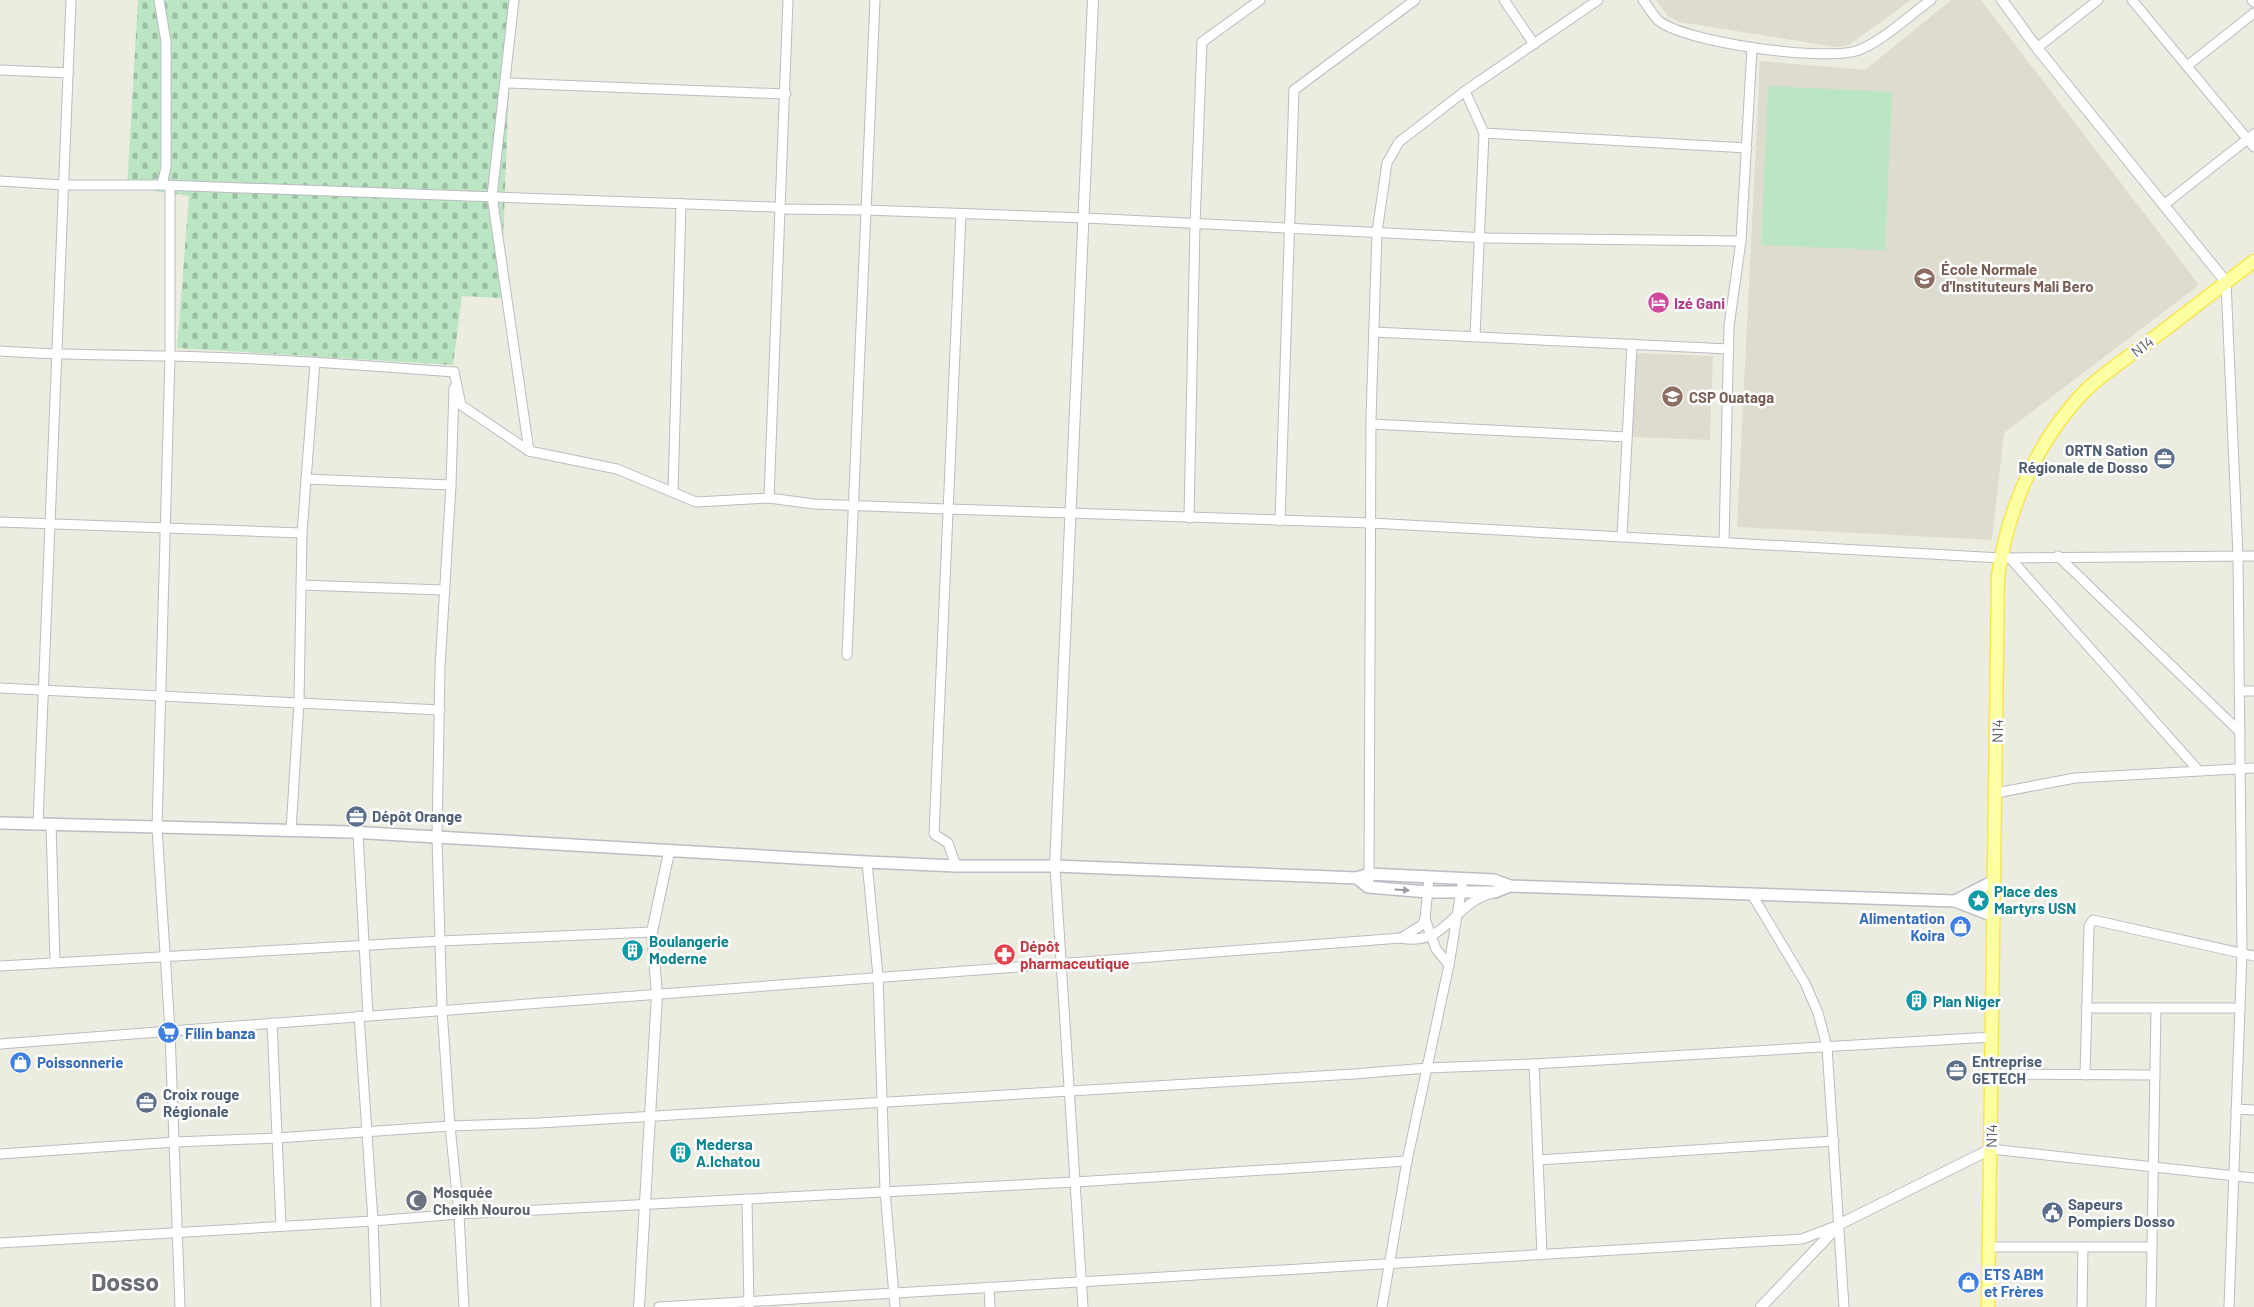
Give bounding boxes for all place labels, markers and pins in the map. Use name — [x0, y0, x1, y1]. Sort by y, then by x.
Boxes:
place label: École Normale d'Instituteurs Mali Bero — [1941, 260, 2094, 295]
school or university icon: École Normale d'Instituteurs Mali Bero — [1913, 266, 1937, 290]
hotel icon: Izé Gani — [1646, 291, 1670, 315]
place label: Izé Gani — [1674, 294, 1725, 312]
school or university icon: CSP Ouataga — [1661, 385, 1685, 409]
place label: CSP Ouataga — [1689, 388, 1774, 406]
place label: ORTN Sation Régionale de Dosso — [2019, 441, 2148, 476]
office icon: ORTN Sation Régionale de Dosso — [2152, 447, 2176, 471]
office icon: Dépôt Orange — [344, 804, 368, 828]
place label: Dépôt Orange — [372, 807, 462, 825]
place label: Place des Martyrs USN — [1994, 882, 2076, 917]
place icon: Place des Martyrs USN — [1966, 888, 1990, 912]
place label: Alimentation Koira — [1859, 909, 1945, 944]
shop icon: Alimentation Koira — [1949, 915, 1973, 939]
place label: Boulangerie Moderne — [649, 932, 729, 967]
place label: Dépôt pharmaceutique — [1020, 937, 1130, 972]
building icon: Boulangerie Moderne — [621, 938, 645, 962]
pharmacy icon: Dépôt pharmaceutique — [992, 943, 1016, 967]
building icon: Plan Niger — [1905, 989, 1929, 1013]
place label: Plan Niger — [1933, 992, 2001, 1010]
supermarket icon: Filin banza — [157, 1021, 181, 1045]
place label: Filin banza — [185, 1024, 255, 1042]
shop icon: Poissonnerie — [9, 1050, 33, 1074]
place label: Entreprise GETECH — [1972, 1052, 2042, 1087]
place label: Poissonnerie — [37, 1053, 123, 1071]
office icon: Entreprise GETECH — [1944, 1058, 1968, 1082]
place label: Croix rouge Régionale — [163, 1085, 240, 1120]
office icon: Croix rouge Régionale — [135, 1091, 159, 1115]
place label: Medersa A.Ichatou — [696, 1135, 760, 1170]
building icon: Medersa A.Ichatou — [668, 1141, 692, 1165]
place label: Mosquée Cheikh Nourou — [433, 1183, 530, 1218]
mosque icon: Mosquée Cheikh Nourou — [405, 1189, 429, 1213]
place label: Sapeurs Pompiers Dosso — [2068, 1195, 2175, 1230]
public building icon: Sapeurs Pompiers Dosso — [2040, 1201, 2064, 1225]
place label: ETS ABM et Frères — [1984, 1265, 2044, 1300]
shop icon: ETS ABM et Frères — [1956, 1271, 1980, 1295]

